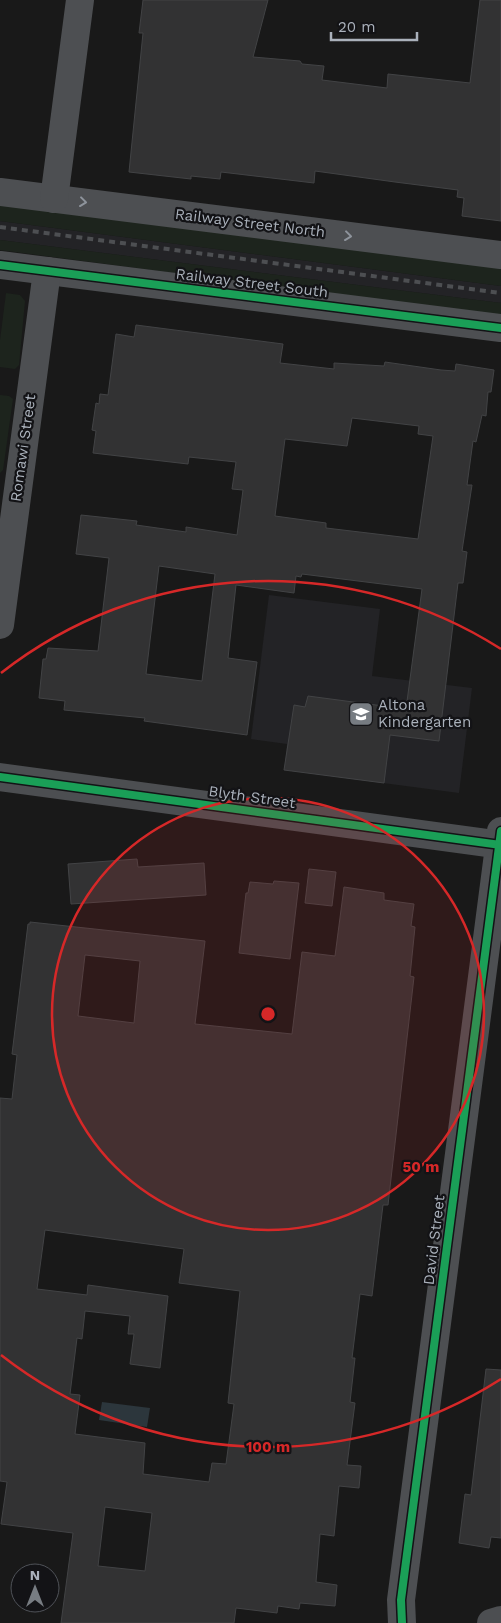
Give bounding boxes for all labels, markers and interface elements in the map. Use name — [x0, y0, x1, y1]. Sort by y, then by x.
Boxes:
scale bar — [331, 10, 417, 42]
text: 20 m — [338, 18, 376, 36]
one-way arrow — [79, 196, 87, 207]
street label: Railway Street North — [174, 205, 326, 241]
one-way arrow — [345, 230, 353, 241]
street label: Railway Street South — [175, 265, 329, 301]
street label: Romawi Street — [7, 393, 40, 503]
place label: Altona Kindergarten — [378, 696, 471, 731]
school or university icon: Altona Kindergarten — [348, 701, 374, 727]
street label: Blyth Street — [207, 782, 297, 812]
centre of rings — [259, 1005, 277, 1023]
text: 50 m — [403, 1158, 439, 1176]
street label: David Street — [420, 1193, 449, 1286]
text: 100 m — [246, 1438, 290, 1456]
north arrow — [10, 1563, 60, 1613]
text: N — [30, 1567, 40, 1583]

